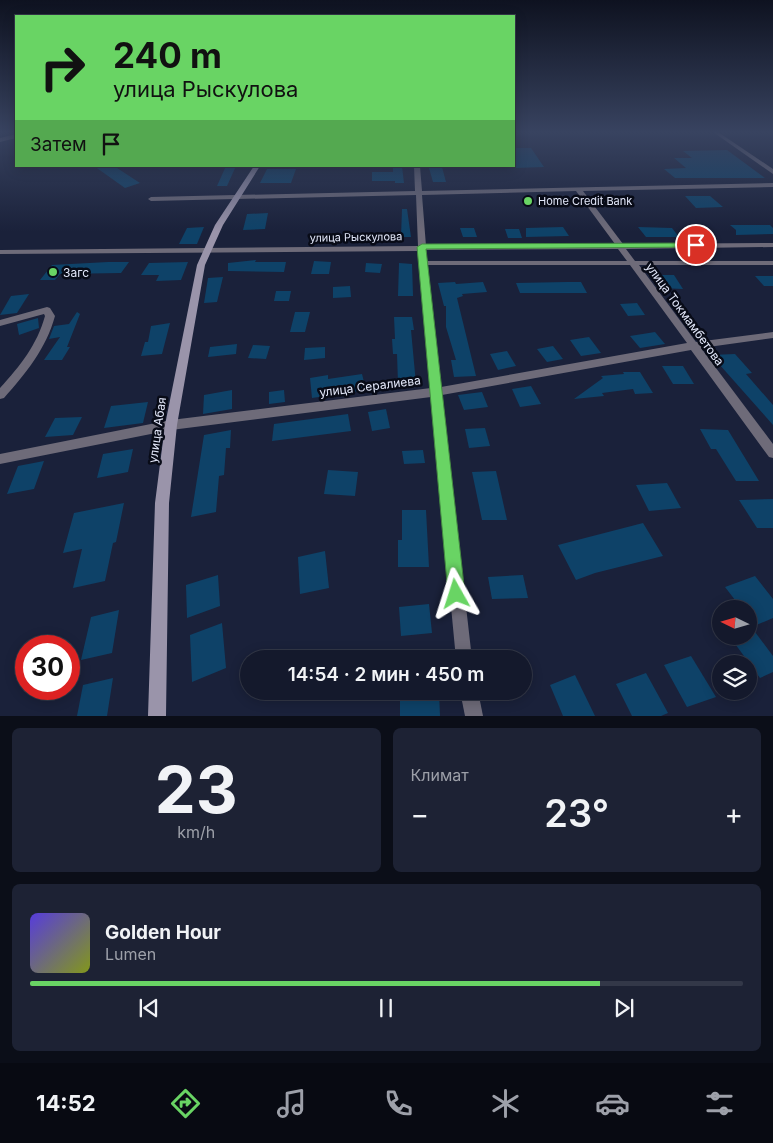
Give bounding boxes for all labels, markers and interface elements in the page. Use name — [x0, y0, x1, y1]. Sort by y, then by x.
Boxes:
text: 240 m — [113, 34, 222, 76]
icon: right — [30, 35, 95, 100]
text: улица Рыскулова — [113, 76, 298, 102]
icon: arrive — [97, 130, 125, 158]
text: Затем — [30, 133, 87, 156]
place label: Home Credit Bank — [538, 194, 632, 208]
marker: Home Credit Bank — [522, 195, 534, 207]
pin — [675, 224, 717, 266]
street label: улица Рыскулова — [310, 229, 402, 245]
icon: arrive — [682, 231, 710, 259]
street label: улица Токмамбетова — [643, 260, 727, 368]
place label: Загс — [63, 265, 89, 280]
marker: Загс — [47, 266, 59, 278]
street label: улица Сералиева — [318, 372, 422, 400]
street label: улица Абая — [145, 396, 169, 464]
position arrow — [429, 567, 481, 619]
north arrow — [712, 600, 758, 645]
map controls — [712, 600, 757, 700]
speed limit sign: 30 — [15, 635, 80, 700]
button: layers — [712, 655, 757, 700]
text: 14:54 · 2 мин · 450 m — [288, 663, 484, 686]
text: 23 — [155, 750, 238, 829]
text: Климат — [411, 765, 469, 785]
text: 23° — [544, 790, 609, 836]
text: − — [411, 797, 429, 831]
text: + — [724, 797, 743, 831]
text: km/h — [177, 822, 215, 842]
text: Golden Hour — [105, 921, 221, 944]
text: Lumen — [105, 944, 156, 964]
icon: previous — [135, 994, 163, 1022]
icon: pause — [372, 994, 400, 1022]
icon: next — [610, 994, 638, 1022]
icon: directions — [168, 1086, 203, 1121]
icon: music — [274, 1086, 309, 1121]
icon: phone — [381, 1086, 416, 1121]
icon: climate — [488, 1086, 523, 1121]
icon: car — [595, 1086, 630, 1121]
icon: filters — [702, 1086, 737, 1121]
text: 14:52 — [36, 1090, 96, 1116]

